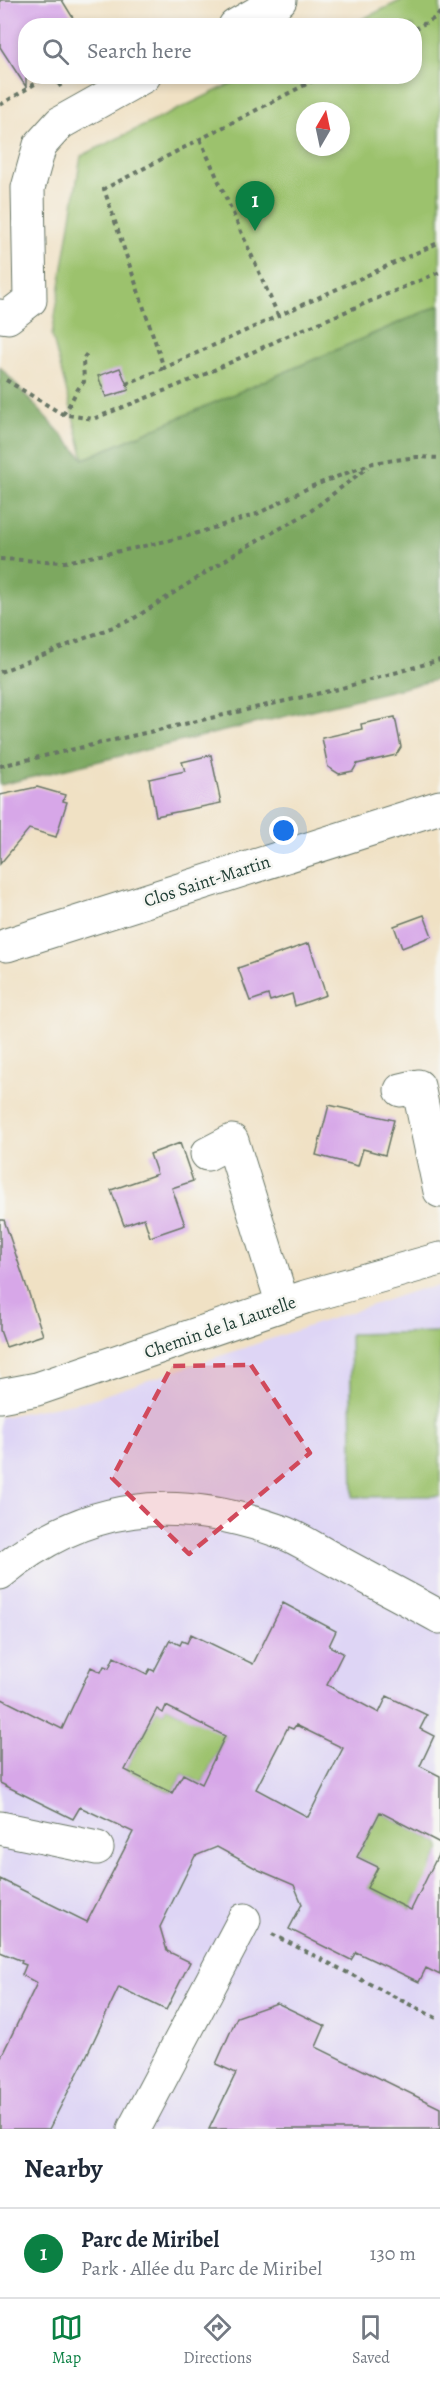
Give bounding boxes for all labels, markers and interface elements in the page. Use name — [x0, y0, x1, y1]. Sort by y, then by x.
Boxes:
search box — [18, 18, 422, 84]
icon: search — [39, 35, 72, 68]
text: Search here — [87, 36, 192, 66]
north arrow — [296, 102, 350, 156]
pin: 1 — [236, 182, 274, 231]
your location — [269, 816, 298, 845]
street label: Clos Saint-Martin — [141, 849, 273, 913]
street label: Chemin de la Laurelle — [141, 1290, 299, 1364]
text: Nearby — [24, 2151, 103, 2186]
text: Parc de Miribel — [81, 2225, 219, 2255]
text: 1 — [40, 2240, 47, 2267]
text: 130 m — [370, 2240, 416, 2267]
text: Park · Allée du Parc de Miribel — [81, 2255, 322, 2282]
tab: Map — [50, 2311, 83, 2369]
tab: Directions — [183, 2311, 252, 2369]
tab: Saved — [352, 2311, 390, 2369]

